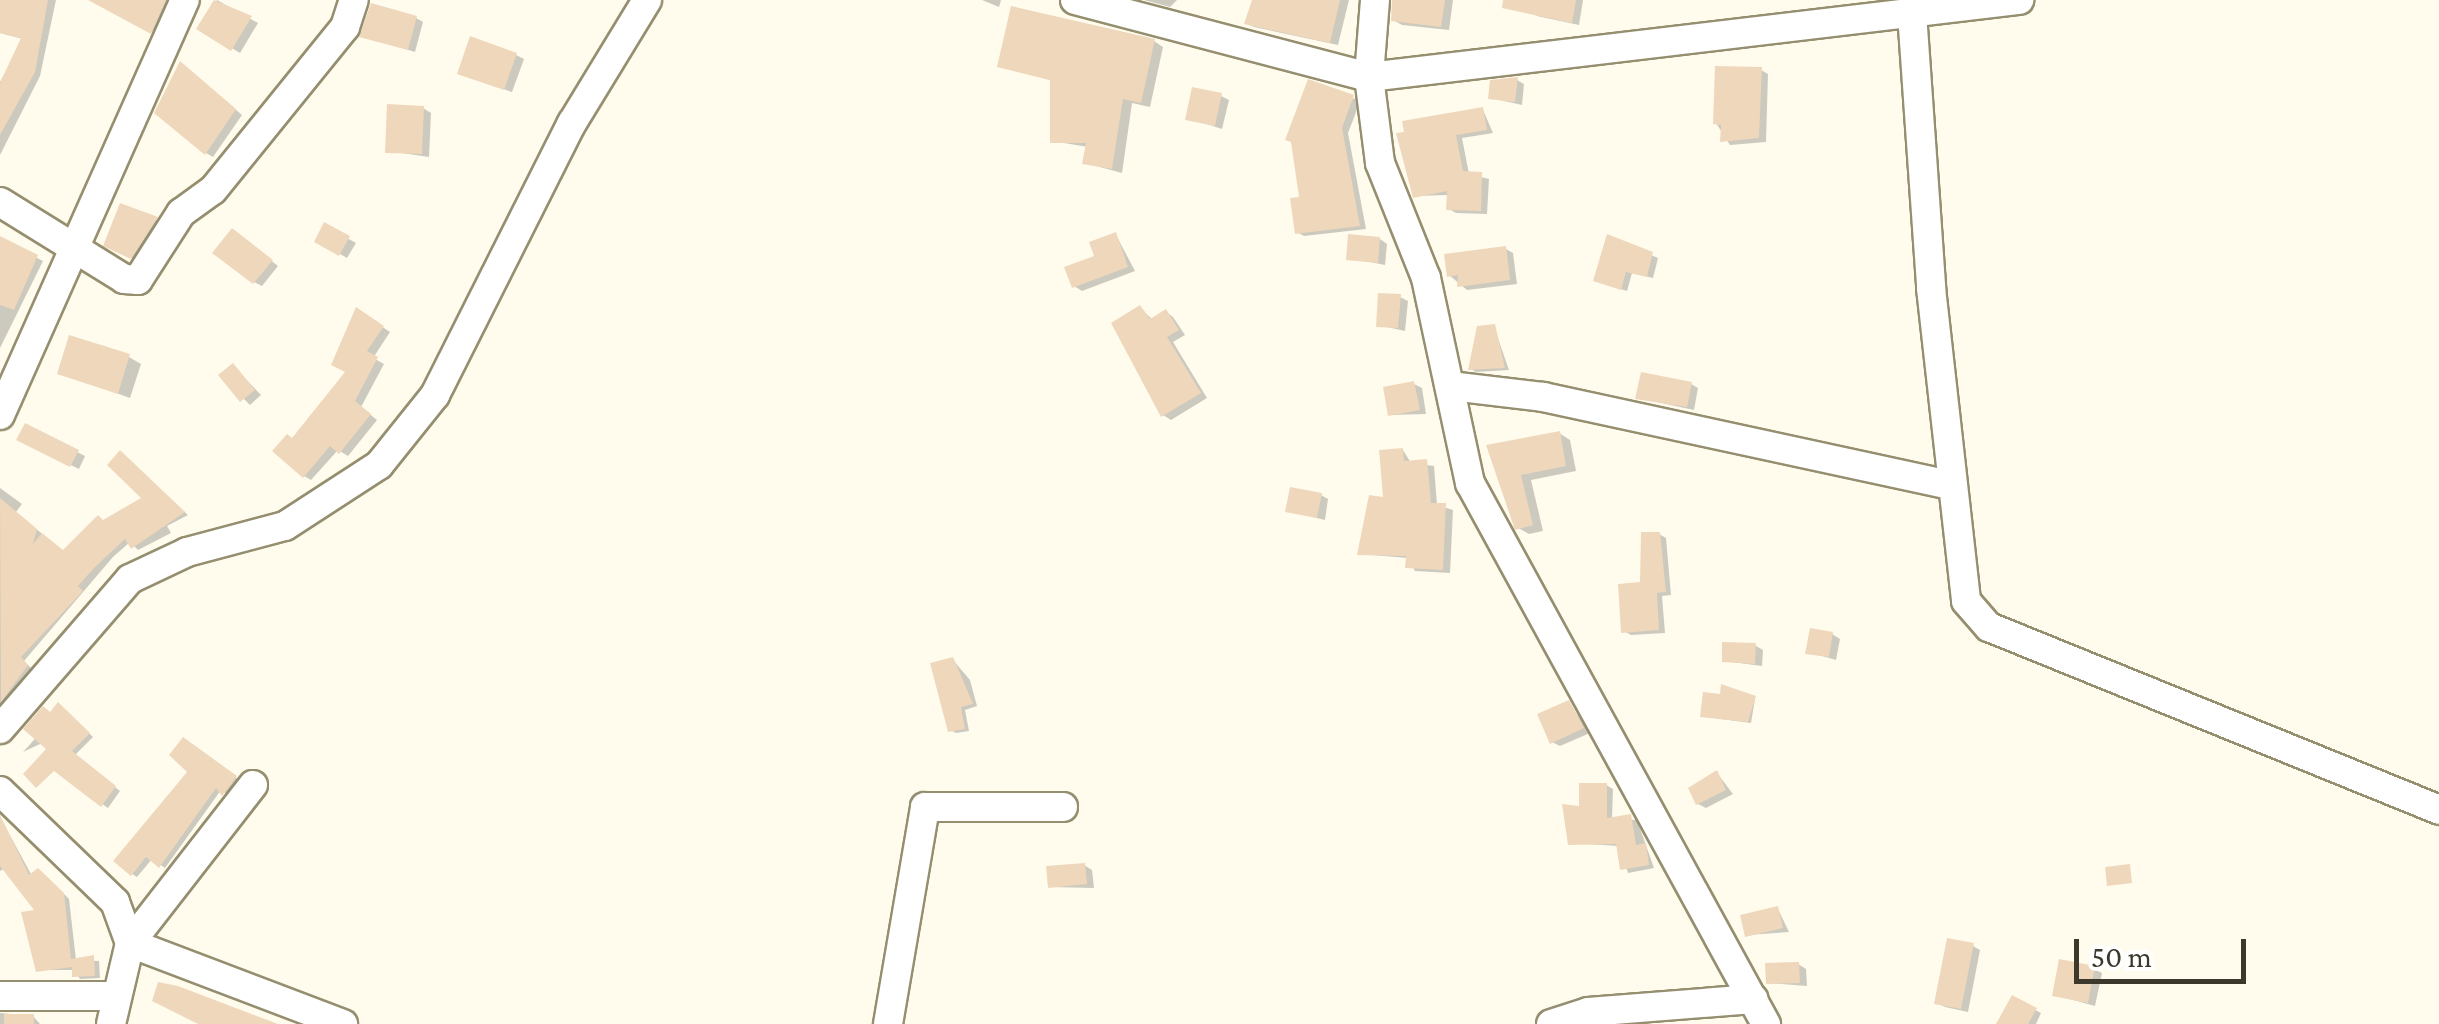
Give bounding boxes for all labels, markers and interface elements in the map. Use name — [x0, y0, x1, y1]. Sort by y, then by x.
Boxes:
scale bar — [2079, 919, 2252, 981]
text: 50 m — [2091, 940, 2152, 973]

